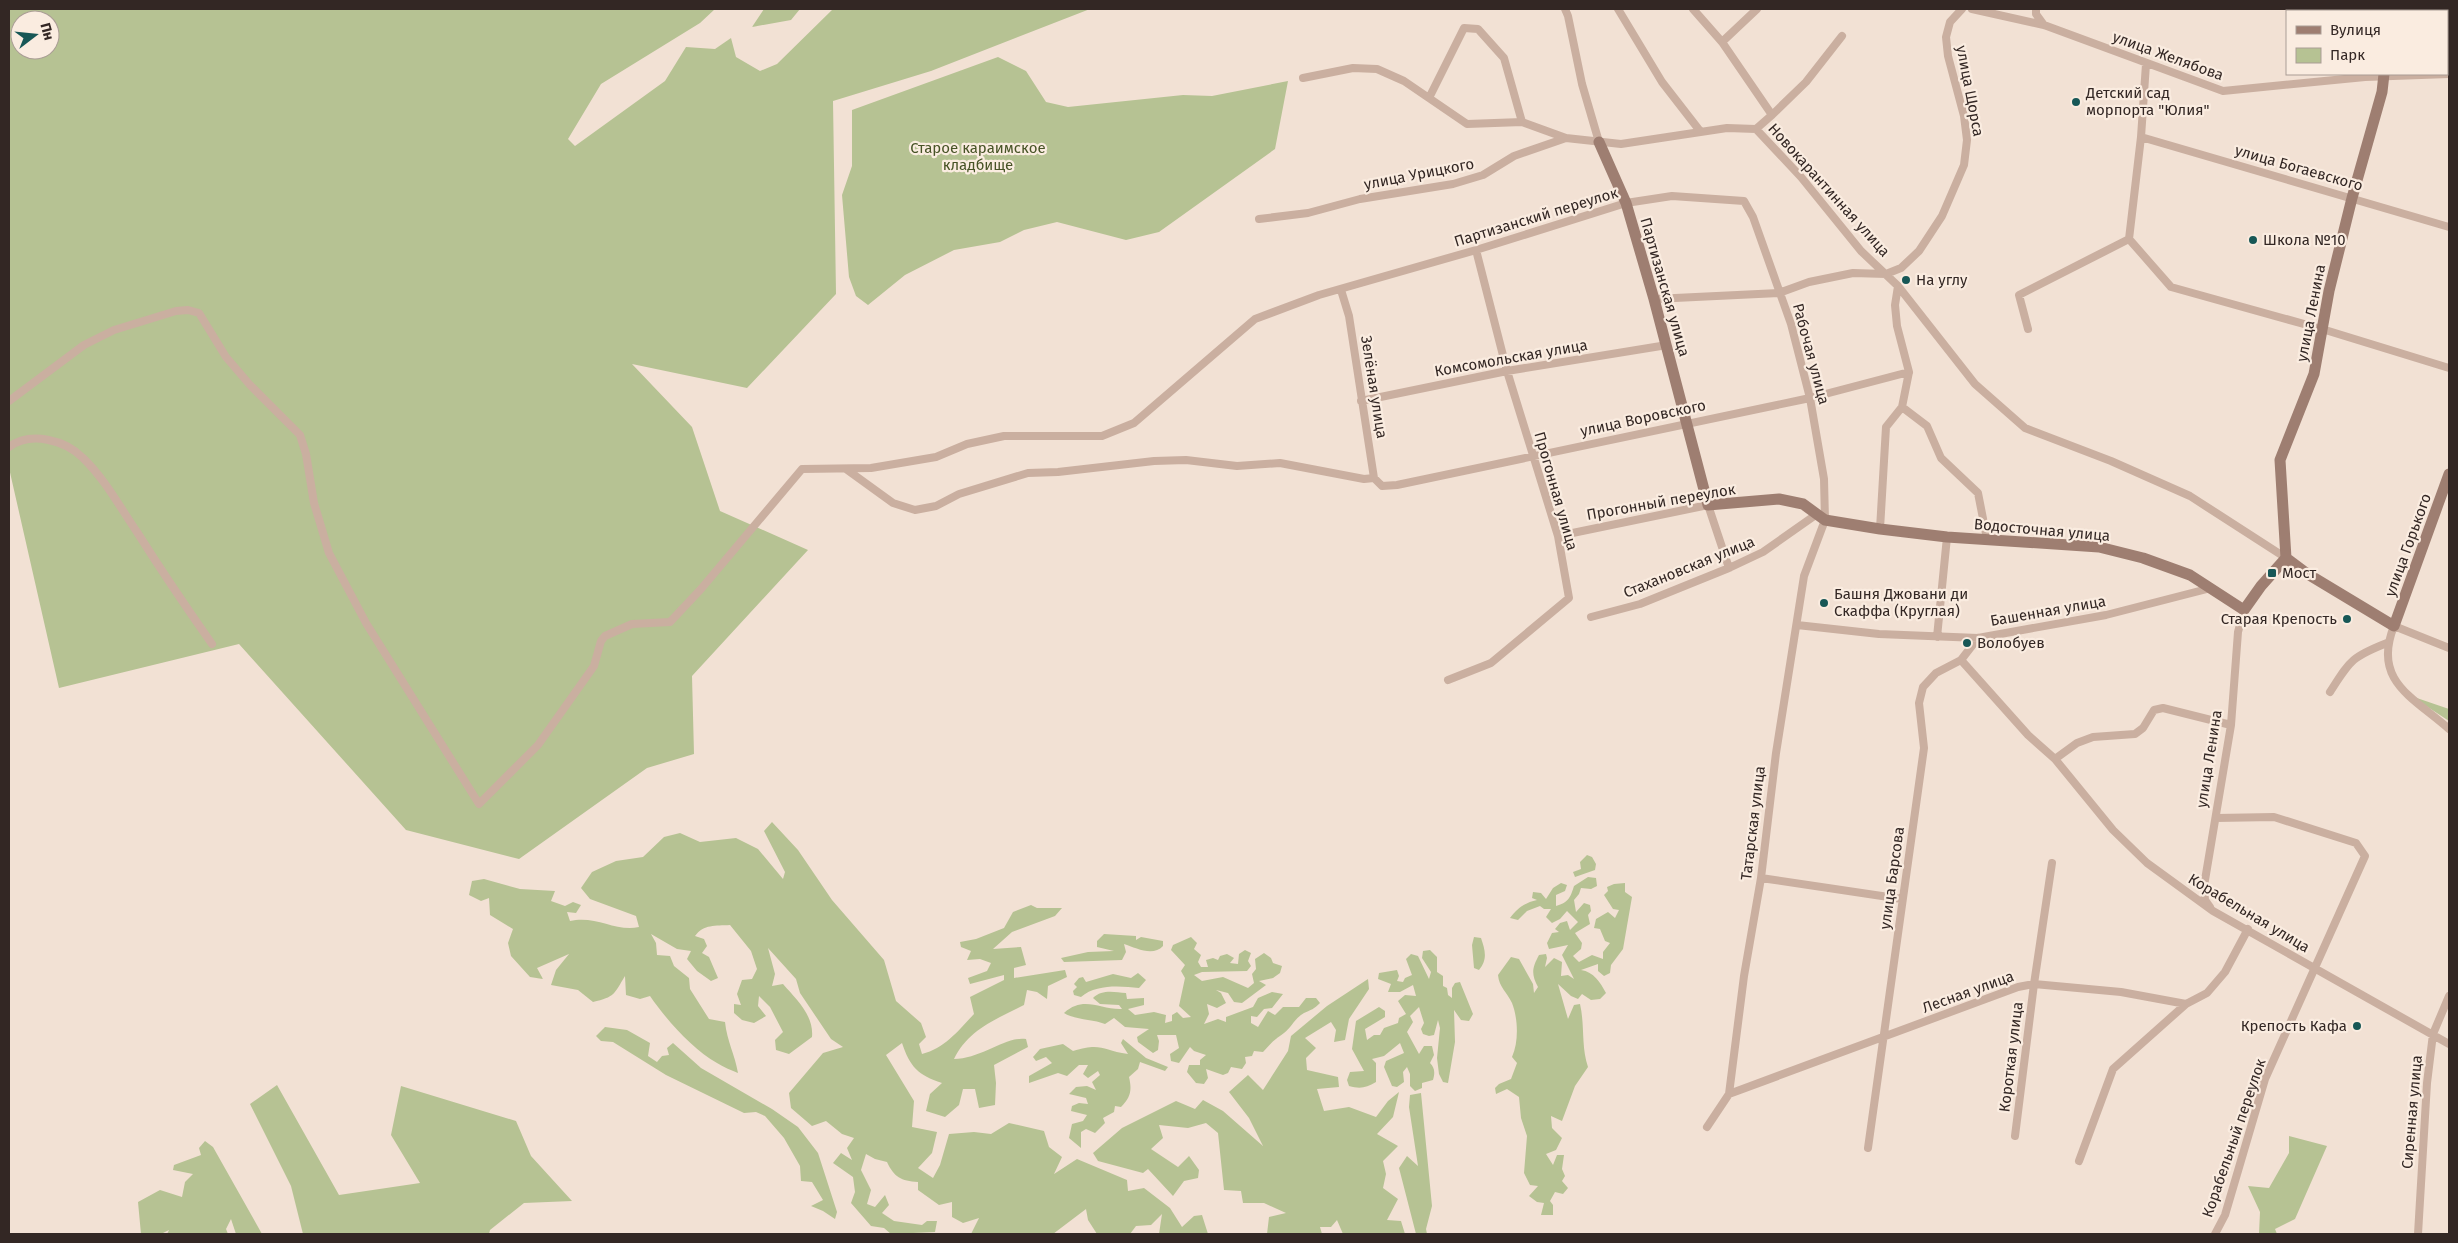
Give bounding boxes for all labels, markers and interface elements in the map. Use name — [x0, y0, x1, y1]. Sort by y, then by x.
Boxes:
north arrow — [10, 10, 60, 60]
legend — [2286, 10, 2448, 75]
text: Пн — [36, 21, 58, 42]
text: Вулиця — [2330, 21, 2381, 39]
street label: улица Желябова — [2110, 28, 2226, 84]
street label: улица Щорса — [1952, 44, 1988, 138]
text: Парк — [2330, 46, 2365, 64]
place label: Детский сад морпорта "Юлия" — [2085, 84, 2209, 119]
marker: Детский сад морпорта "Юлия" — [2070, 96, 2082, 108]
street label: Новокарантинная улица — [1764, 120, 1894, 260]
park label: Старое караимское кладбище — [910, 139, 1046, 174]
street label: улица Богаевского — [2233, 141, 2365, 195]
street label: улица Урицкого — [1362, 155, 1476, 193]
street label: Партизанский переулок — [1452, 183, 1620, 251]
street label: Партизанская улица — [1637, 215, 1693, 359]
place label: Школа №10 — [2263, 231, 2346, 249]
marker: Школа №10 — [2247, 234, 2259, 246]
street label: улица Ленина — [2293, 263, 2329, 363]
place label: На углу — [1916, 271, 1968, 289]
marker: На углу — [1900, 274, 1912, 286]
street label: Рабочая улица — [1789, 301, 1833, 407]
street label: Зелёная улица — [1357, 334, 1391, 440]
street label: Комсомольская улица — [1433, 336, 1589, 380]
street label: улица Воровского — [1578, 396, 1708, 440]
street label: Прогонная улица — [1530, 430, 1582, 552]
street label: Прогонный переулок — [1585, 480, 1737, 524]
street label: улица Горького — [2381, 491, 2435, 599]
street label: Водосточная улица — [1973, 515, 2111, 545]
street label: Стахановская улица — [1621, 532, 1757, 602]
place label: Мост — [2282, 564, 2317, 582]
marker: Мост — [2266, 567, 2278, 579]
place label: Башня Джовани ди Скаффа (Круглая) — [1834, 585, 1968, 620]
street label: Башенная улица — [1989, 592, 2107, 630]
marker: Башня Джовани ди Скаффа (Круглая) — [1818, 597, 1830, 609]
place label: Старая Крепость — [2221, 610, 2337, 628]
marker: Старая Крепость — [2341, 613, 2353, 625]
place label: Волобуев — [1977, 634, 2045, 652]
marker: Волобуев — [1961, 637, 1973, 649]
street label: улица Ленина — [2192, 709, 2226, 809]
street label: Татарская улица — [1737, 765, 1769, 881]
street label: улица Барсова — [1876, 825, 1908, 931]
street label: Корабельная улица — [2185, 870, 2313, 956]
street label: Лесная улица — [1920, 967, 2016, 1017]
street label: Короткая улица — [1995, 1001, 2027, 1113]
place label: Крепость Кафа — [2241, 1017, 2347, 1035]
marker: Крепость Кафа — [2351, 1020, 2363, 1032]
street label: Сиренная улица — [2398, 1054, 2426, 1170]
street label: Корабельный переулок — [2198, 1056, 2270, 1220]

